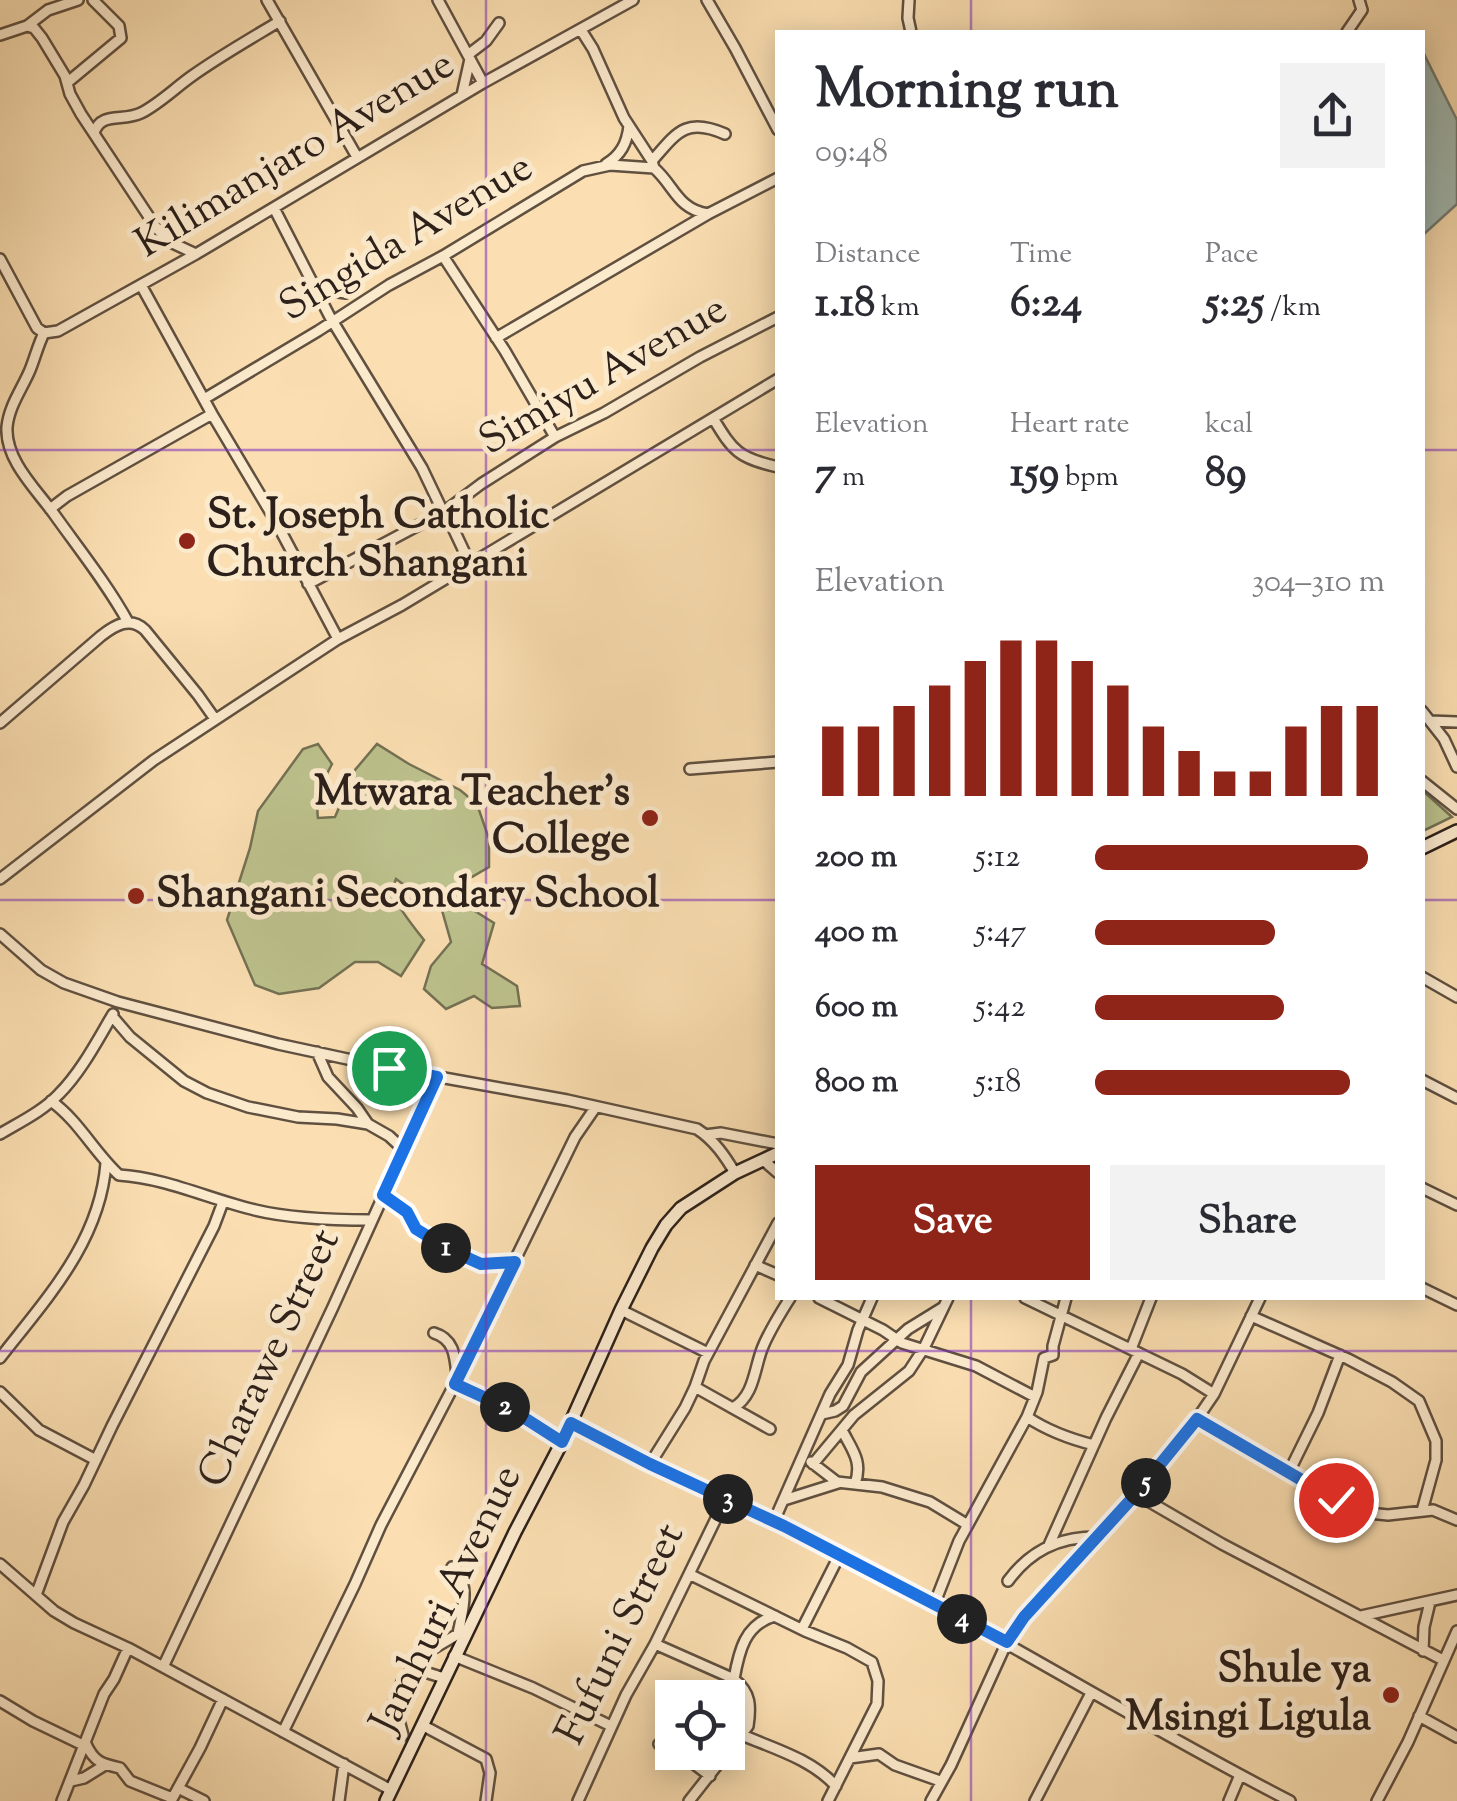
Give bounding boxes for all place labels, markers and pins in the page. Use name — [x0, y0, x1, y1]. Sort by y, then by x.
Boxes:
place label: St. Joseph Catholic Church Shangani — [207, 487, 549, 595]
marker: St. Joseph Catholic Church Shangani — [176, 530, 198, 552]
place label: Mtwara Teacher's College — [314, 764, 630, 872]
marker: Mtwara Teacher's College — [639, 807, 661, 829]
place label: Shangani Secondary School — [156, 866, 660, 926]
marker: Shangani Secondary School — [125, 885, 147, 907]
pin — [347, 1026, 432, 1111]
pin: 1 — [421, 1223, 471, 1273]
pin: 2 — [480, 1382, 530, 1432]
pin: 5 — [1121, 1458, 1171, 1508]
pin — [1294, 1458, 1379, 1543]
pin: 3 — [703, 1474, 753, 1524]
pin: 4 — [937, 1594, 987, 1644]
place label: Shule ya Msingi Ligula — [1125, 1641, 1372, 1749]
marker: Shule ya Msingi Ligula — [1380, 1684, 1402, 1706]

